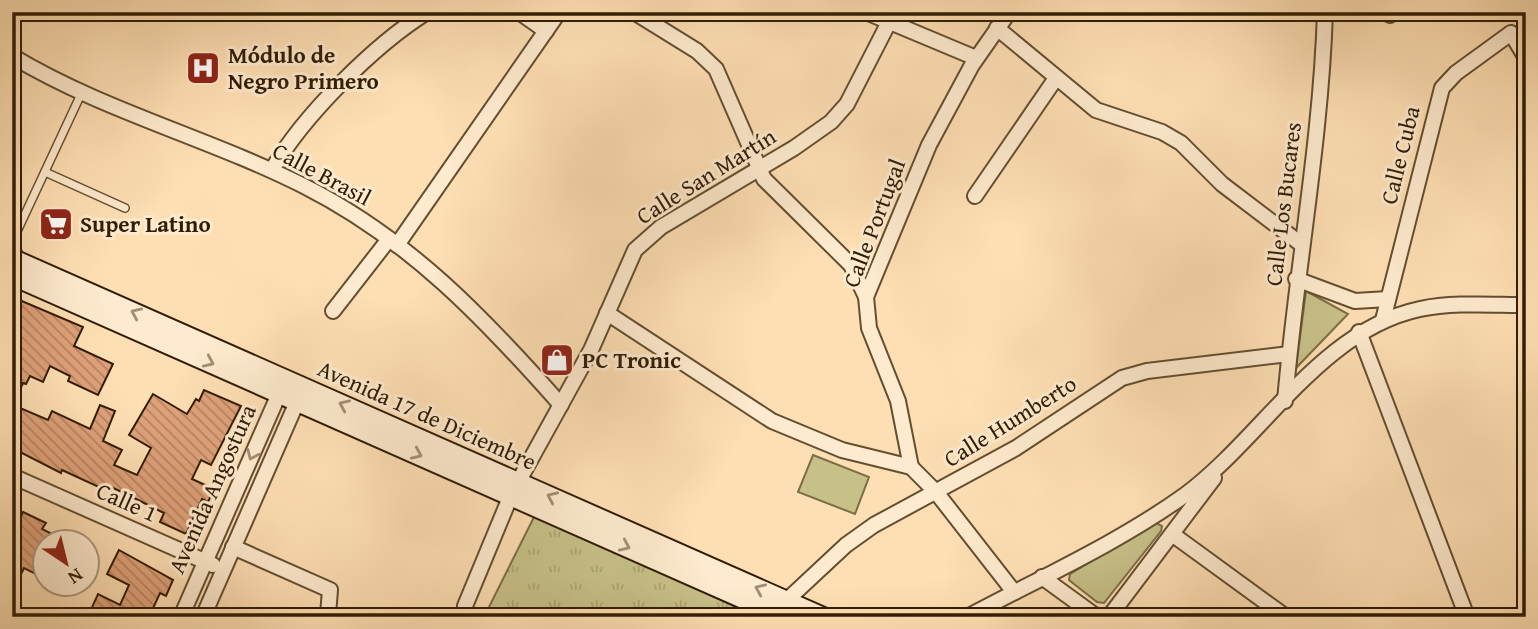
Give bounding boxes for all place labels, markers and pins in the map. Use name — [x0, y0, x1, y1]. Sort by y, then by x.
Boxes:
place label: Módulo de Negro Primero — [228, 38, 379, 97]
hospital icon: Módulo de Negro Primero — [184, 49, 222, 87]
supermarket icon: Super Latino — [37, 205, 75, 243]
place label: Super Latino — [80, 207, 211, 240]
shop icon: PC Tronic — [538, 341, 576, 379]
place label: PC Tronic — [582, 343, 681, 376]

